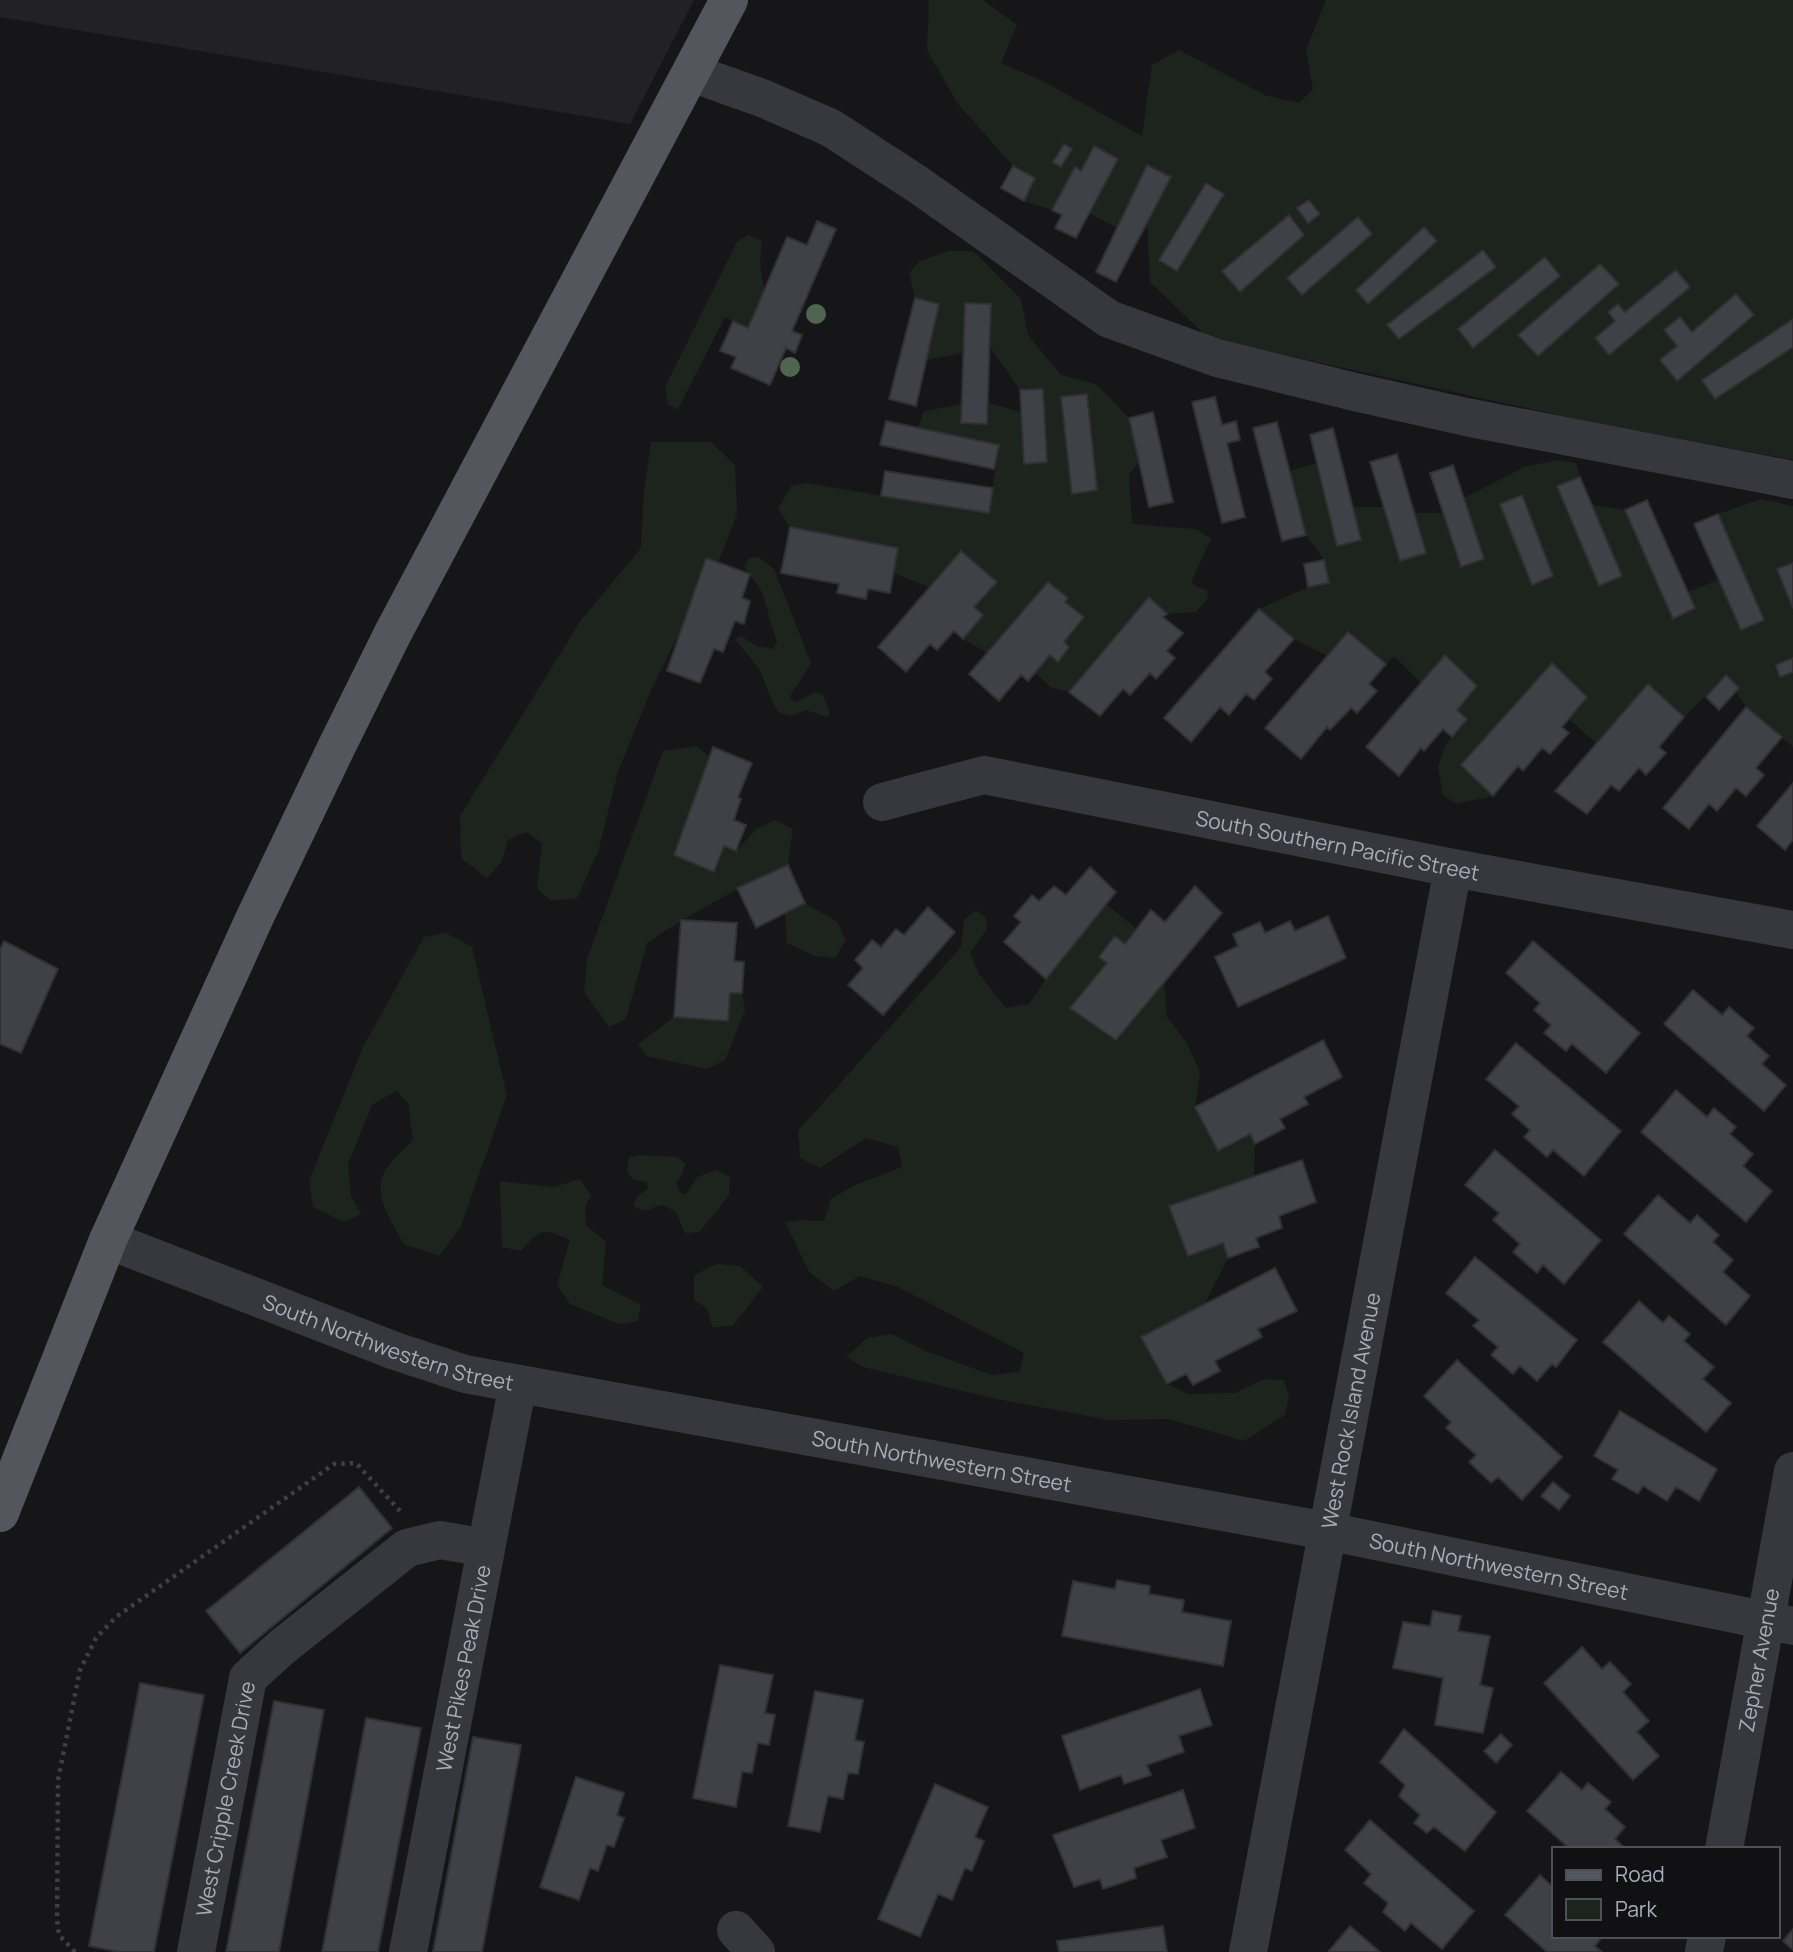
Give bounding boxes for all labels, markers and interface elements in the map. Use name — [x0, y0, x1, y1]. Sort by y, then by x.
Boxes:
street label: South Southern Pacific Street — [1193, 803, 1482, 887]
street label: South Northwestern Street — [259, 1287, 516, 1397]
street label: West Rock Island Avenue — [1314, 1290, 1386, 1531]
street label: South Northwestern Street — [810, 1423, 1074, 1498]
street label: South Northwestern Street — [1367, 1526, 1631, 1606]
street label: West Pikes Peak Drive — [429, 1563, 497, 1774]
street label: Zepher Avenue — [1732, 1586, 1785, 1734]
street label: West Cripple Creek Drive — [189, 1679, 261, 1919]
legend — [1552, 1847, 1779, 1938]
text: Road — [1615, 1860, 1665, 1888]
text: Park — [1615, 1895, 1657, 1923]

